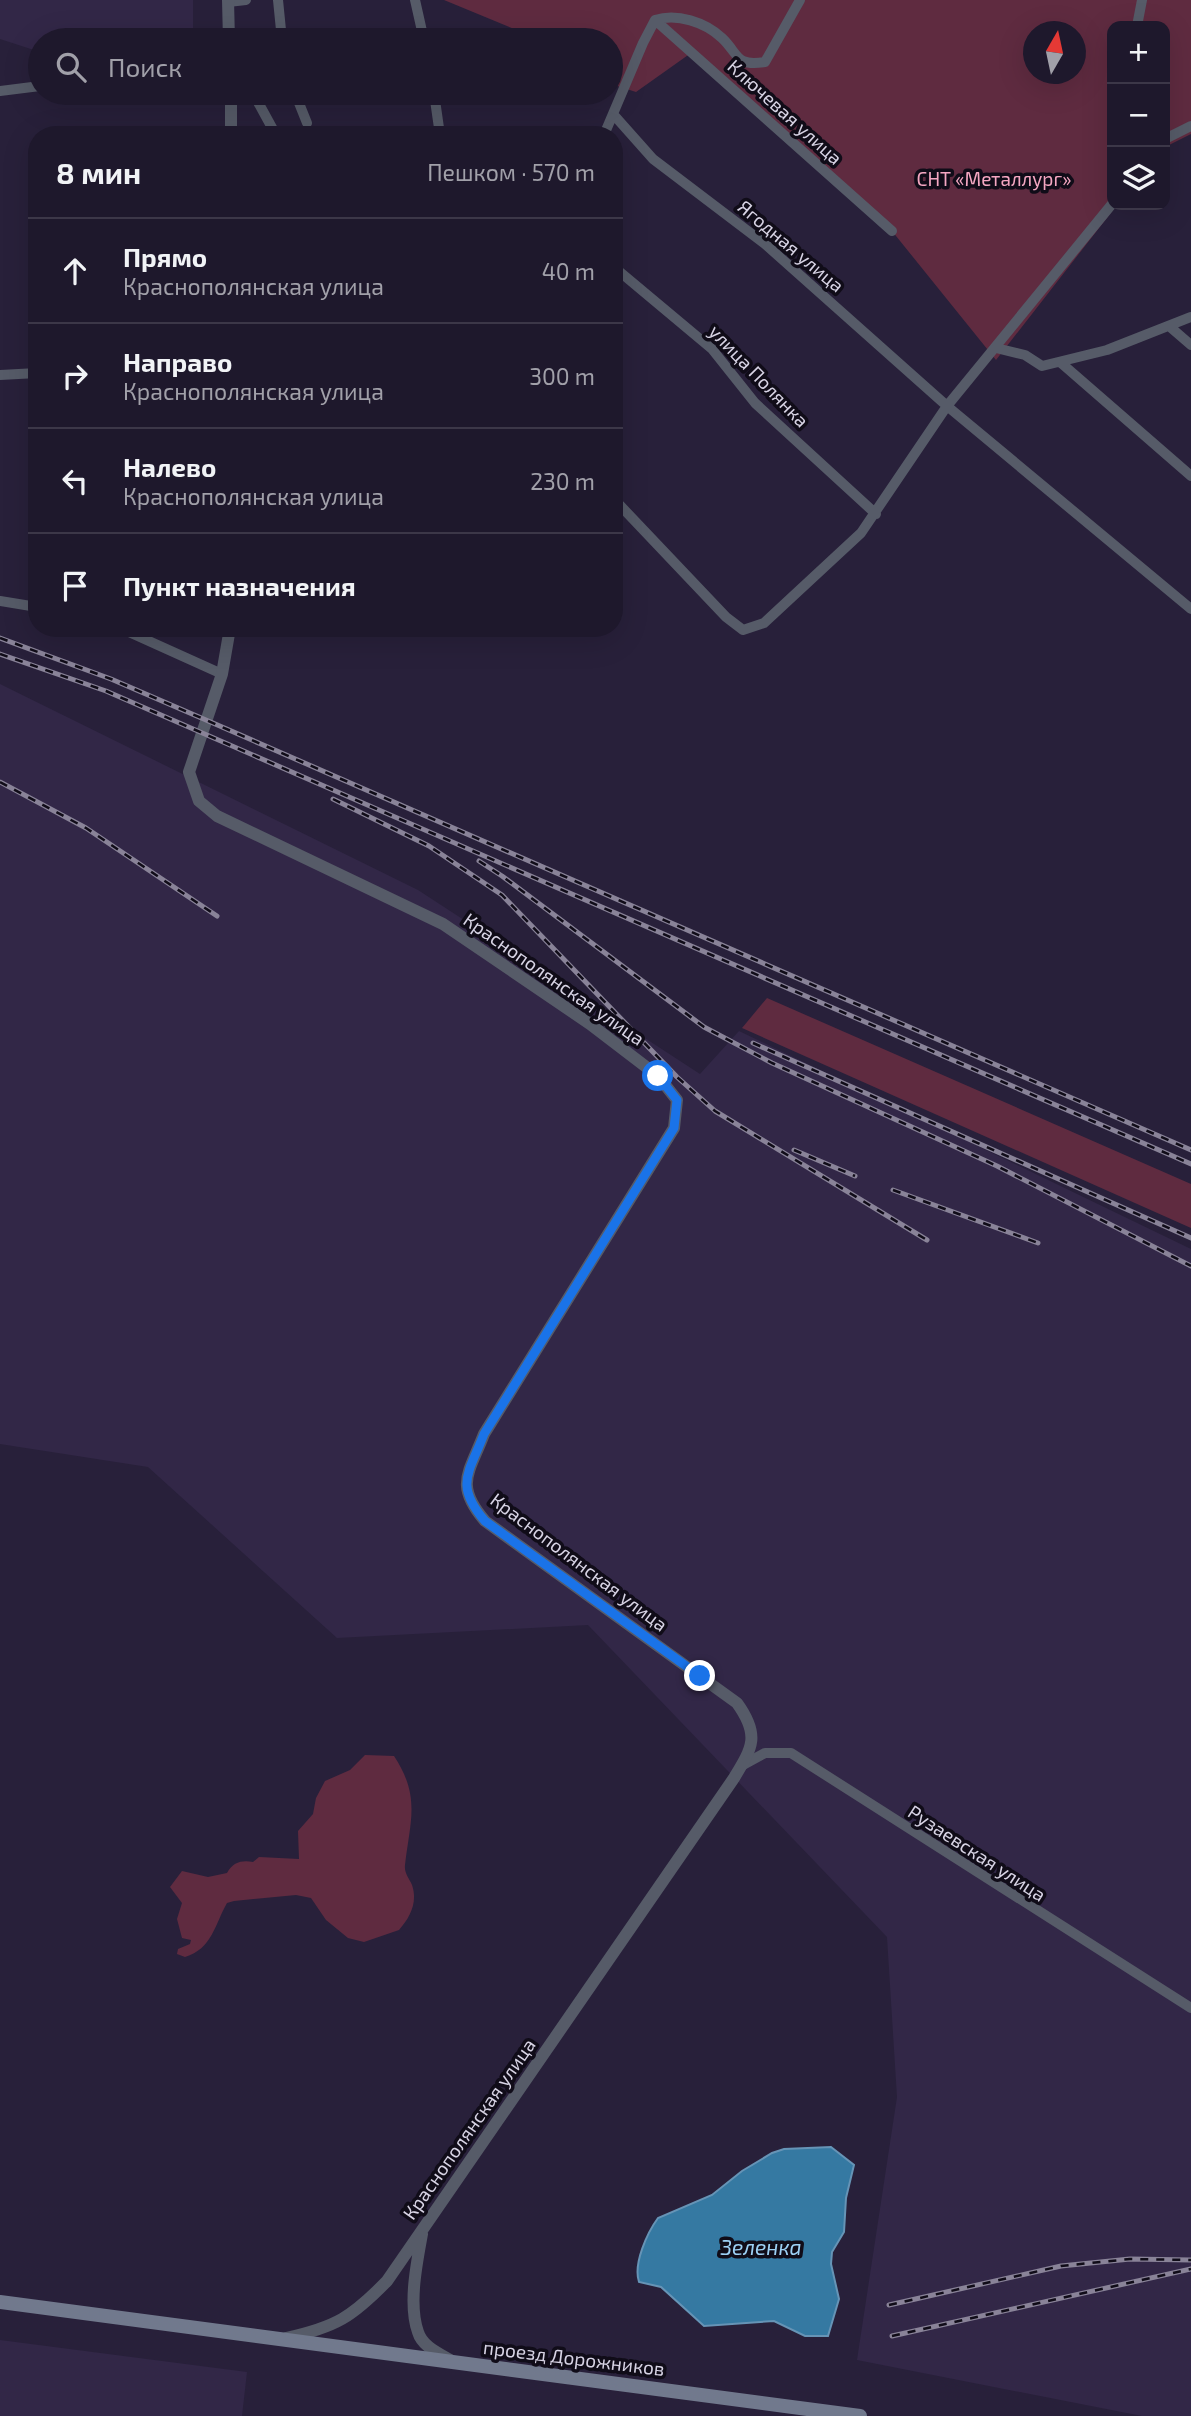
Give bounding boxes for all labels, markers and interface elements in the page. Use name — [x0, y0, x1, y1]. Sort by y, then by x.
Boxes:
north arrow — [1023, 21, 1086, 84]
map controls — [1107, 21, 1170, 210]
button: + — [1107, 21, 1170, 84]
search box — [28, 28, 623, 105]
icon: search — [52, 48, 90, 86]
text: Поиск — [108, 51, 182, 82]
street label: Ключевая улица — [723, 54, 847, 170]
button: − — [1107, 84, 1170, 147]
button: layers — [1107, 147, 1170, 210]
text: 8 мин — [56, 154, 141, 190]
text: Пешком · 570 m — [427, 158, 595, 186]
park label: СНТ «Металлург» — [917, 167, 1071, 191]
street label: Ягодная улица — [733, 195, 849, 297]
text: Прямо — [123, 241, 207, 272]
icon: ahead — [56, 252, 94, 290]
text: 40 m — [542, 257, 595, 285]
text: Краснополянская улица — [123, 272, 384, 300]
street label: улица Полянка — [704, 320, 814, 432]
text: Направо — [123, 346, 232, 377]
icon: right — [56, 357, 94, 395]
text: 300 m — [529, 362, 595, 390]
text: Краснополянская улица — [123, 377, 384, 405]
text: Налево — [123, 451, 216, 482]
icon: left — [56, 462, 94, 500]
text: 230 m — [530, 467, 595, 495]
text: Краснополянская улица — [123, 482, 384, 510]
icon: arrive — [56, 567, 94, 605]
text: Пункт назначения — [123, 570, 356, 601]
street label: Краснополянская улица — [459, 907, 649, 1051]
route start — [642, 1060, 673, 1091]
street label: Краснополянская улица — [486, 1488, 672, 1636]
route end — [684, 1660, 715, 1691]
street label: Рузаевская улица — [904, 1799, 1050, 1907]
street label: Краснополянская улица — [397, 2034, 541, 2224]
water label: Зеленка — [719, 2234, 802, 2259]
street label: проезд Дорожников — [482, 2335, 666, 2380]

